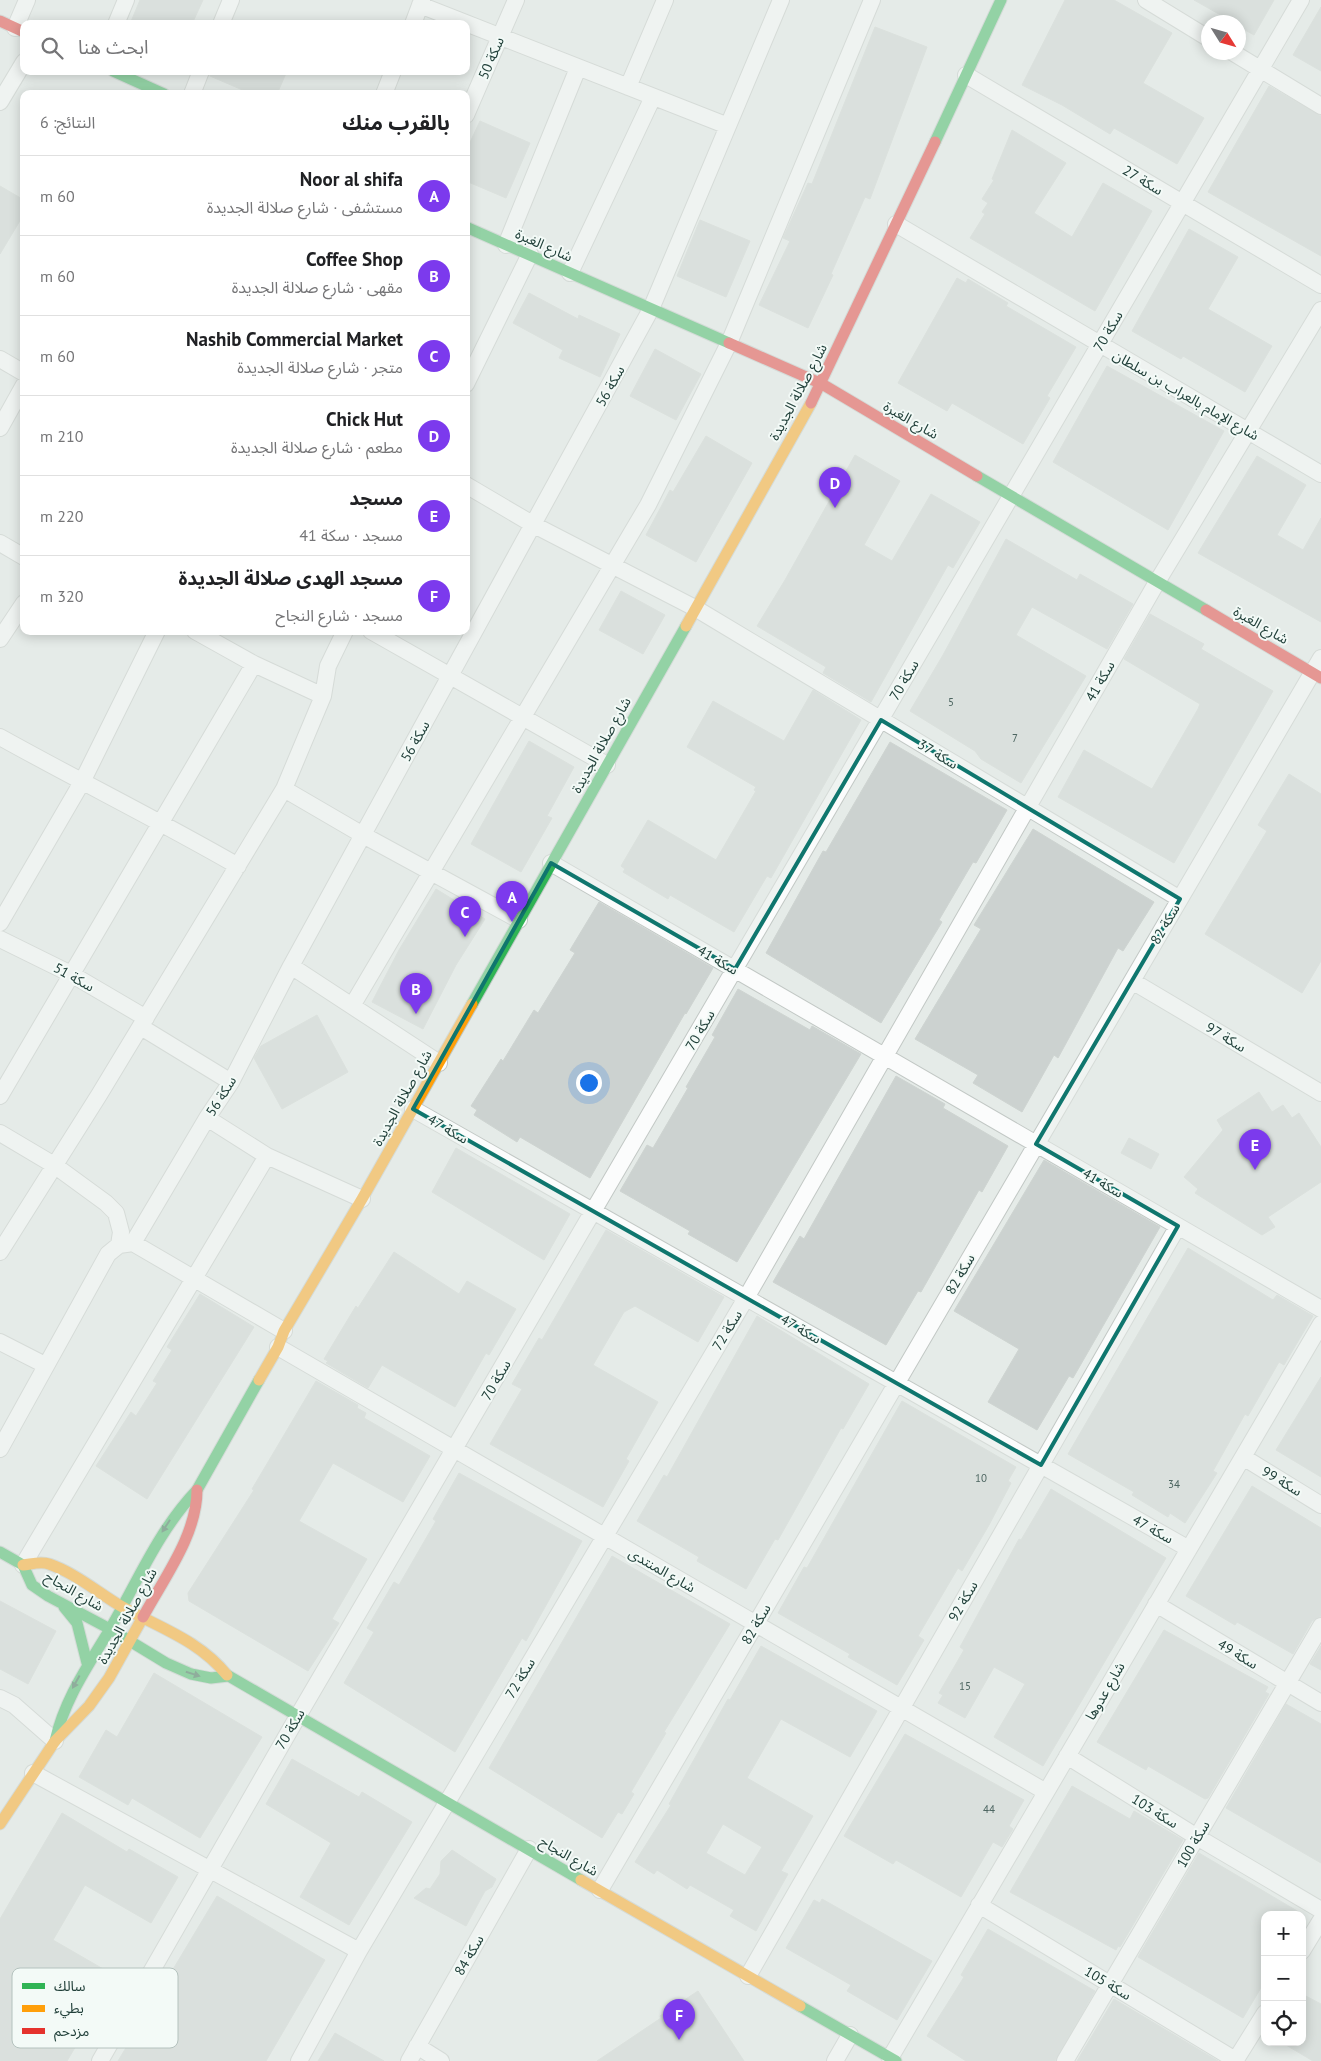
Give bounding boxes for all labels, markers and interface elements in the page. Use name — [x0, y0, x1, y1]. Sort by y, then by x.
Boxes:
north arrow — [1201, 15, 1246, 60]
search box — [20, 20, 470, 75]
icon: search — [38, 34, 66, 62]
street label: سكة 50 — [474, 34, 508, 82]
text: ابحث هنا — [78, 35, 149, 59]
text: بالقرب منك — [342, 109, 450, 136]
text: النتائج: 6 — [40, 112, 95, 132]
street label: سكة 27 — [1120, 161, 1166, 199]
text: Noor al shifa — [300, 167, 403, 191]
text: 60 m — [40, 186, 75, 206]
text: A — [429, 186, 439, 206]
text: مستشفى · شارع صلالة الجديدة — [207, 197, 403, 217]
street label: شارع الغبرة — [512, 224, 575, 267]
text: Coffee Shop — [306, 247, 403, 271]
text: 60 m — [40, 266, 75, 286]
text: B — [429, 266, 439, 286]
text: مقهى · شارع صلالة الجديدة — [232, 277, 403, 297]
street label: سكة 70 — [1089, 307, 1127, 355]
text: Nashib Commercial Market — [186, 327, 403, 351]
street label: شارع صلالة الجديدة — [765, 341, 833, 444]
text: 60 m — [40, 346, 75, 366]
text: C — [430, 346, 438, 366]
street label: شارع الإمام بالعراب بن سلطان — [1109, 346, 1262, 446]
text: متجر · شارع صلالة الجديدة — [237, 357, 403, 377]
street label: سكة 56 — [591, 362, 629, 410]
street label: شارع الغبرة — [879, 397, 942, 445]
text: Chick Hut — [326, 407, 403, 431]
text: 210 m — [40, 426, 83, 446]
text: D — [429, 426, 439, 446]
text: مطعم · شارع صلالة الجديدة — [231, 437, 403, 457]
pin: D — [819, 467, 851, 508]
text: مسجد — [349, 486, 403, 510]
text: 220 m — [40, 506, 83, 526]
text: E — [430, 506, 438, 526]
text: مسجد · سكة 41 — [299, 525, 403, 545]
text: مسجد الهدى صلالة الجديدة — [178, 566, 403, 590]
text: 320 m — [40, 586, 83, 606]
text: F — [430, 586, 438, 606]
street label: شارع الغبرة — [1229, 602, 1292, 650]
text: مسجد · شارع النجاح — [275, 605, 403, 625]
street label: سكة 70 — [885, 656, 923, 704]
street label: سكة 41 — [1081, 657, 1119, 705]
street label: شارع صلالة الجديدة — [567, 694, 637, 797]
house number: 5 — [948, 695, 954, 709]
street label: سكة 56 — [396, 717, 434, 765]
house number: 7 — [1012, 731, 1018, 745]
street label: سكة 37 — [915, 735, 961, 773]
pin: A — [496, 881, 528, 922]
pin: C — [449, 896, 481, 937]
street label: سكة 82 — [1146, 900, 1184, 948]
street label: سكة 41 — [694, 941, 742, 979]
street label: سكة 51 — [50, 958, 98, 996]
pin: B — [400, 973, 432, 1014]
street label: سكة 70 — [681, 1006, 719, 1054]
street label: سكة 97 — [1203, 1018, 1249, 1056]
street label: شارع صلالة الجديدة — [368, 1047, 438, 1150]
your location — [576, 1070, 602, 1096]
street label: سكة 56 — [202, 1073, 240, 1119]
street label: سكة 47 — [424, 1110, 472, 1148]
pin: E — [1239, 1129, 1271, 1170]
street label: سكة 41 — [1079, 1164, 1127, 1202]
street label: سكة 82 — [941, 1250, 979, 1298]
street label: سكة 72 — [708, 1307, 746, 1353]
street label: سكة 47 — [777, 1310, 825, 1348]
street label: سكة 70 — [477, 1356, 515, 1404]
street label: سكة 99 — [1259, 1462, 1305, 1500]
house number: 10 — [975, 1471, 987, 1485]
house number: 34 — [1168, 1477, 1180, 1491]
street label: سكة 47 — [1129, 1510, 1177, 1548]
one-way arrow — [161, 1519, 170, 1533]
street label: شارع المنتدى — [624, 1544, 699, 1598]
street label: شارع صلالة الجديدة — [93, 1565, 163, 1668]
street label: شارع النجاح — [40, 1567, 107, 1617]
street label: سكة 92 — [944, 1577, 982, 1625]
street label: سكة 82 — [737, 1600, 775, 1648]
street label: سكة 49 — [1215, 1635, 1261, 1673]
street label: سكة 72 — [501, 1655, 539, 1701]
street label: شارع عدوها — [1081, 1659, 1131, 1724]
one-way arrow — [186, 1671, 201, 1679]
one-way arrow — [71, 1675, 80, 1689]
house number: 15 — [959, 1679, 971, 1693]
street label: سكة 70 — [271, 1705, 309, 1753]
street label: سكة 103 — [1128, 1790, 1182, 1832]
house number: 44 — [983, 1802, 995, 1816]
street label: سكة 100 — [1172, 1817, 1214, 1871]
street label: شارع النجاح — [535, 1832, 602, 1882]
map controls — [1261, 1911, 1306, 2046]
button: + — [1261, 1911, 1306, 1956]
street label: سكة 84 — [450, 1931, 488, 1979]
button: − — [1261, 1956, 1306, 2001]
street label: سكة 105 — [1081, 1962, 1135, 2004]
legend — [12, 1968, 178, 2048]
text: سالك — [54, 1977, 86, 1995]
text: بطيء — [54, 1999, 84, 2019]
pin: F — [663, 1999, 695, 2040]
button: locate — [1261, 2001, 1306, 2046]
text: مزدحم — [54, 2022, 89, 2042]

